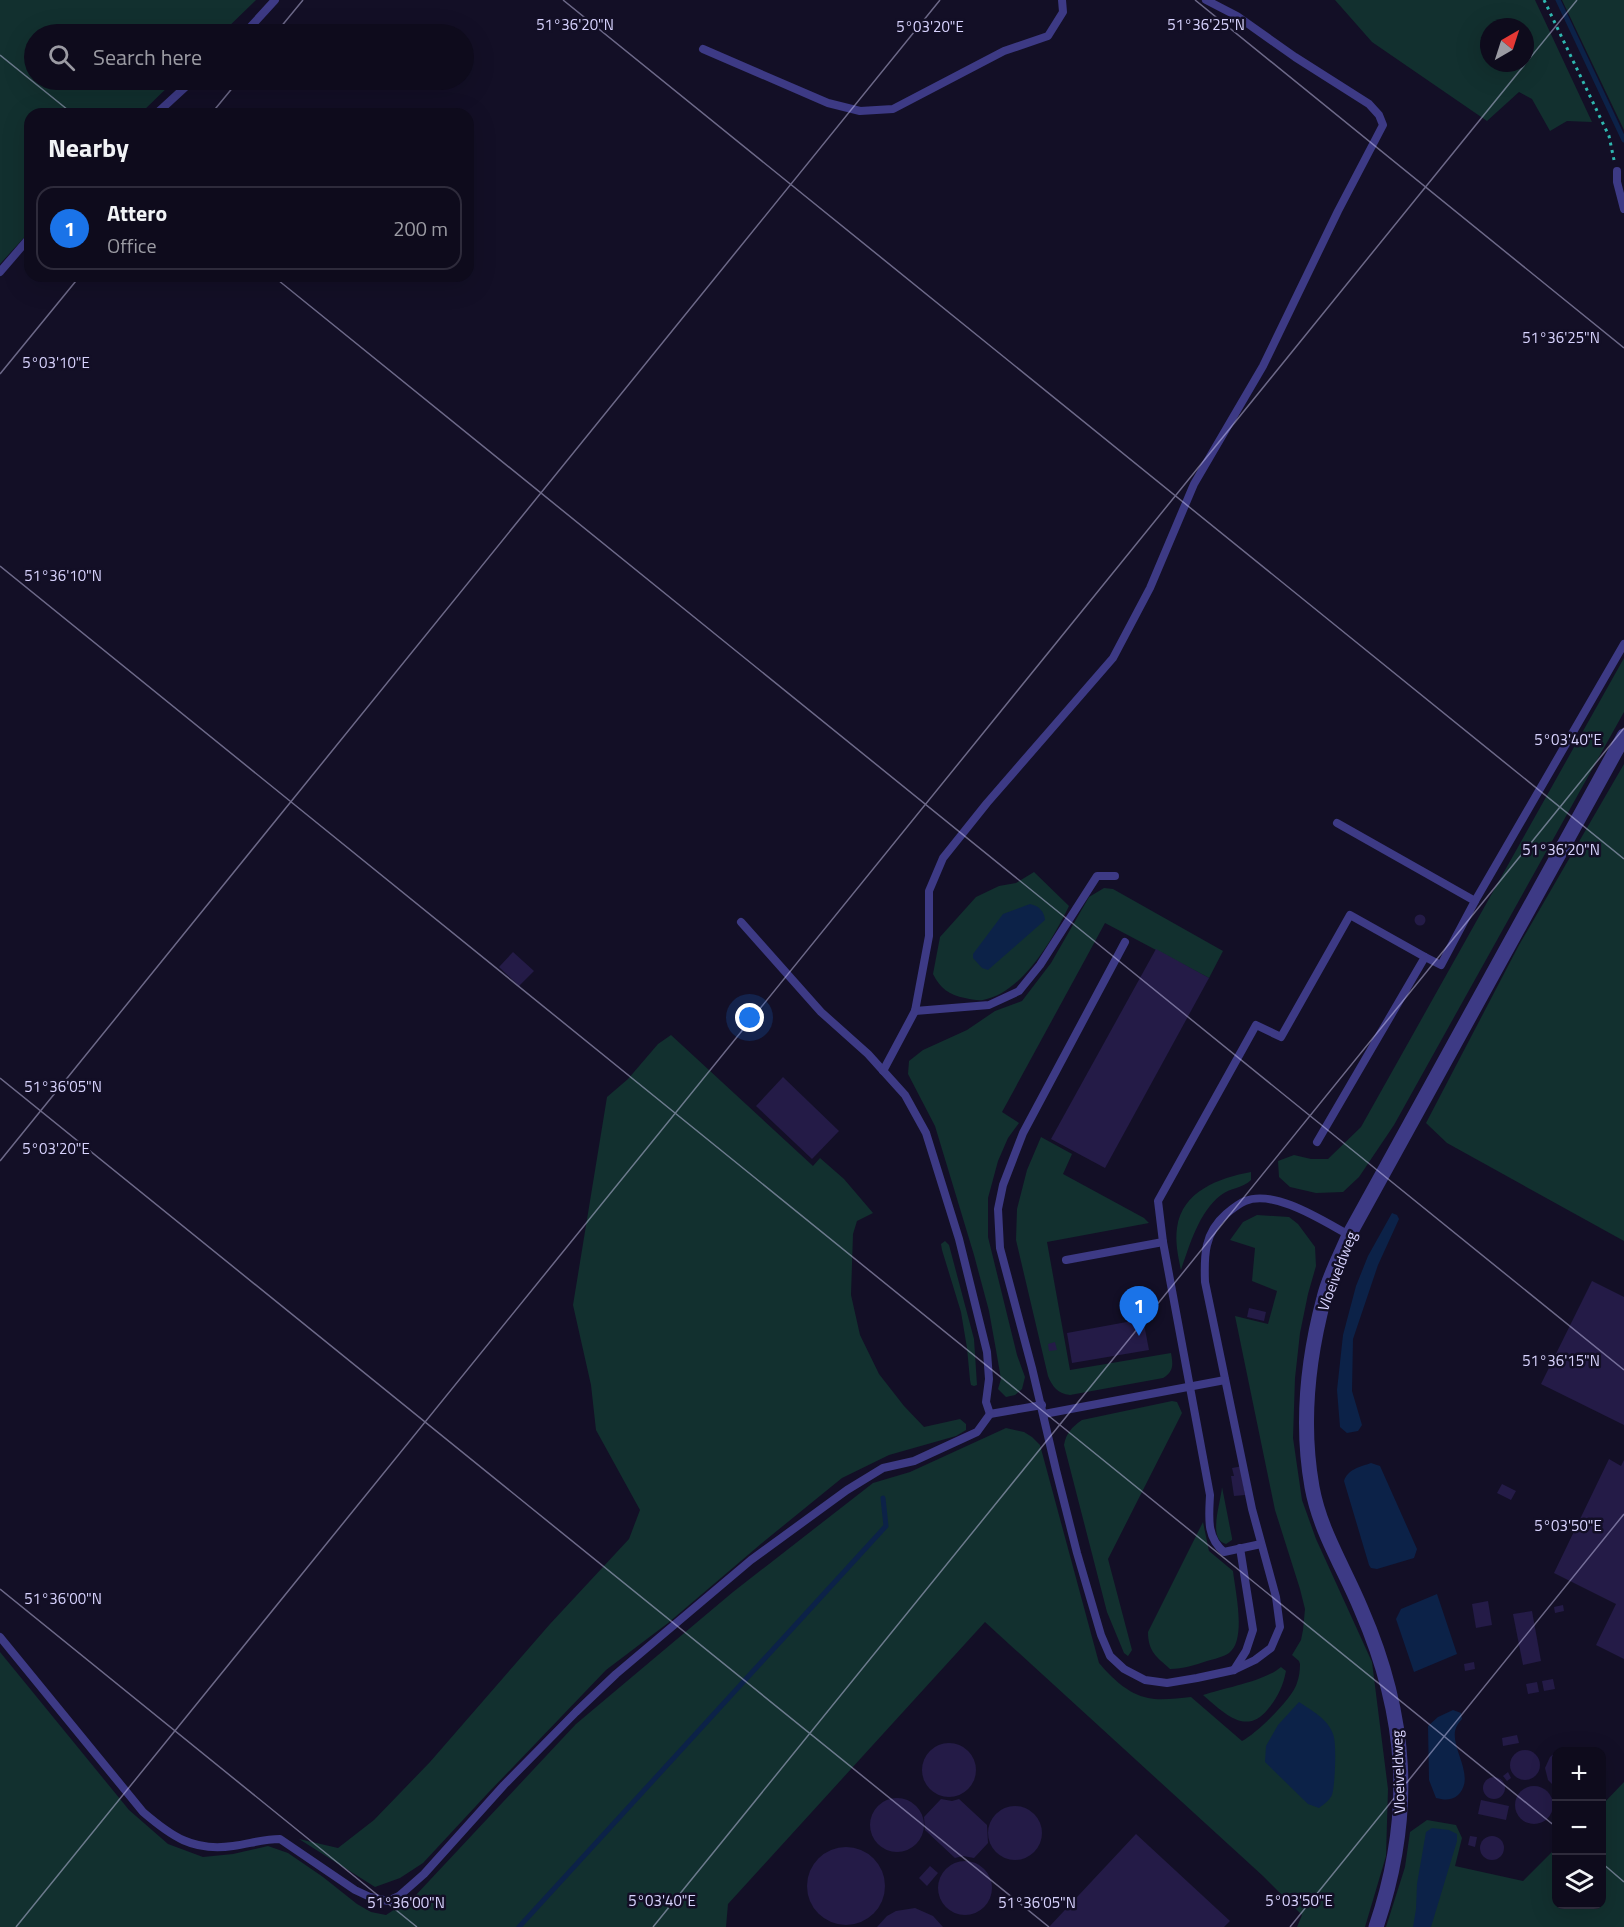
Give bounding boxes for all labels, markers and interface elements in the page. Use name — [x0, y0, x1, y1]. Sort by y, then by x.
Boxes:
text: 51°36'20"N — [536, 13, 614, 36]
text: 51°36'25"N — [1167, 13, 1245, 36]
text: 5°03'20"E — [896, 15, 964, 38]
north arrow — [1480, 18, 1534, 72]
search box — [24, 24, 474, 90]
text: Search here — [93, 40, 202, 74]
icon: search — [45, 41, 78, 74]
text: Nearby — [48, 128, 129, 167]
text: Attero — [107, 196, 167, 230]
text: 1 — [64, 213, 75, 244]
text: 200 m — [393, 213, 448, 244]
text: Office — [107, 230, 157, 261]
text: 51°36'25"N — [1522, 326, 1600, 349]
text: 5°03'10"E — [22, 351, 90, 374]
text: 51°36'10"N — [24, 564, 102, 587]
text: 5°03'40"E — [1534, 728, 1602, 751]
text: 51°36'20"N — [1522, 838, 1600, 861]
your location — [735, 1003, 764, 1032]
text: 51°36'05"N — [24, 1075, 102, 1098]
text: 5°03'20"E — [22, 1137, 90, 1160]
street label: Vloeiveldweg — [1311, 1228, 1363, 1314]
pin: 1 — [1120, 1286, 1158, 1336]
text: 51°36'15"N — [1522, 1349, 1600, 1372]
text: 5°03'50"E — [1534, 1514, 1602, 1537]
text: 51°36'00"N — [24, 1587, 102, 1610]
street label: Vloeiveldweg — [1385, 1729, 1411, 1814]
map controls — [1552, 1747, 1606, 1909]
button: + — [1552, 1747, 1606, 1801]
button: − — [1552, 1801, 1606, 1855]
button: layers — [1552, 1855, 1606, 1909]
text: 5°03'40"E — [628, 1889, 696, 1912]
text: 5°03'50"E — [1265, 1889, 1333, 1912]
text: 51°36'00"N — [367, 1891, 445, 1914]
text: 51°36'05"N — [998, 1891, 1076, 1914]

